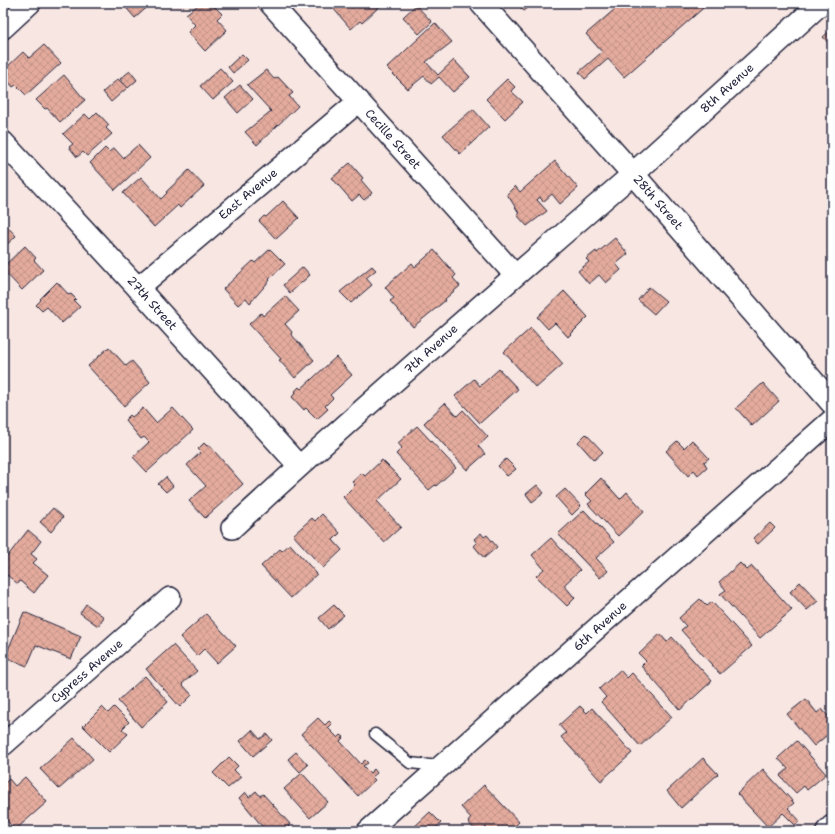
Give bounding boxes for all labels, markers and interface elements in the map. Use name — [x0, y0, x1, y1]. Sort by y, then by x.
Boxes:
street label: 8th Avenue — [697, 59, 757, 116]
street label: Cecille Street — [362, 105, 424, 173]
street label: East Avenue — [215, 165, 281, 223]
street label: 28th Street — [630, 171, 686, 233]
street label: 27th Street — [123, 272, 181, 334]
street label: 7th Avenue — [401, 320, 461, 377]
street label: 6th Avenue — [570, 597, 630, 654]
street label: Cypress Avenue — [48, 635, 126, 707]

